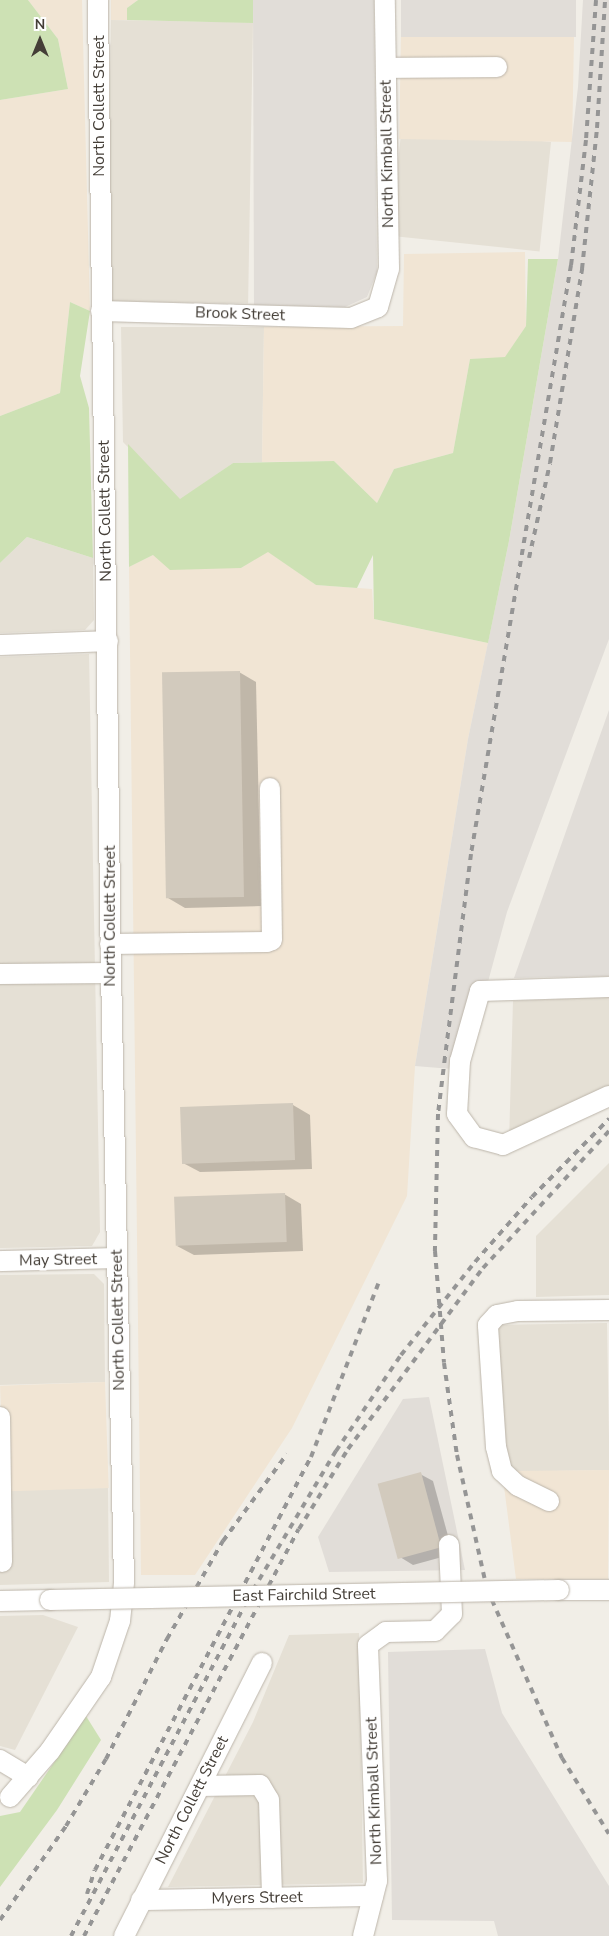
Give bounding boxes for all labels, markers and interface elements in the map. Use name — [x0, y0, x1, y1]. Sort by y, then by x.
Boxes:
north arrow — [15, 15, 65, 65]
text: N — [35, 15, 45, 34]
street label: North Collett Street — [89, 35, 109, 177]
street label: North Kimball Street — [376, 80, 398, 228]
street label: Brook Street — [195, 303, 285, 325]
street label: North Collett Street — [94, 440, 116, 582]
street label: North Collett Street — [100, 845, 120, 987]
street label: North Collett Street — [107, 1249, 129, 1391]
street label: May Street — [19, 1250, 97, 1270]
street label: East Fairchild Street — [232, 1584, 376, 1606]
street label: North Kimball Street — [362, 1717, 386, 1865]
street label: North Collett Street — [151, 1733, 233, 1867]
street label: Myers Street — [211, 1888, 303, 1908]

